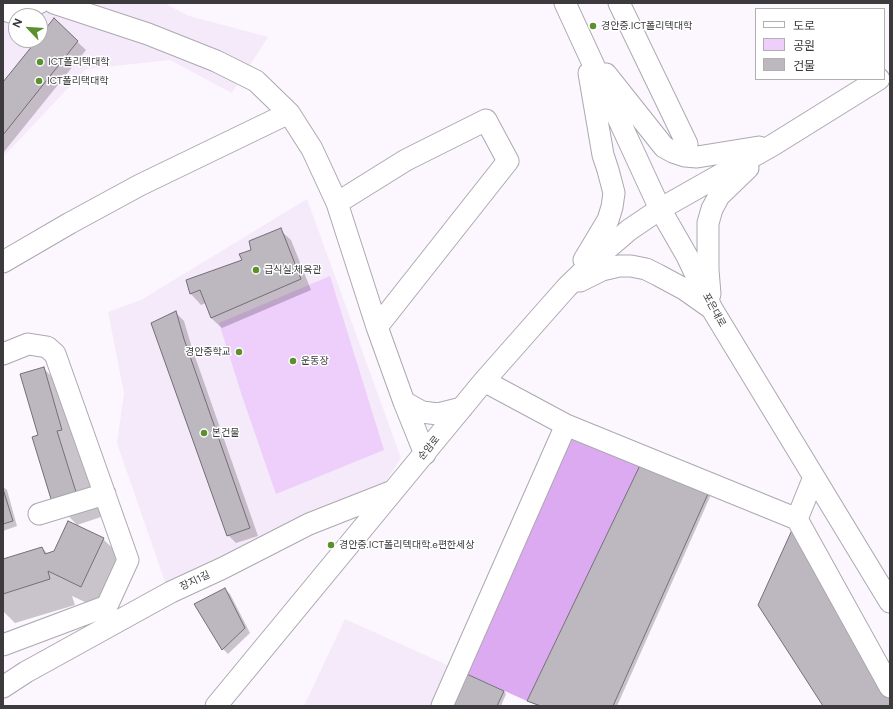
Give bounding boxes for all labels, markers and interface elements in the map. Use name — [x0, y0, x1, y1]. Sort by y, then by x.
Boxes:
north arrow — [8, 8, 48, 48]
legend — [755, 8, 885, 80]
text: N — [10, 17, 25, 30]
text: 도로 — [793, 19, 815, 33]
place label: 경안중.ICT폴리텍대학 — [601, 20, 692, 32]
marker: 경안중.ICT폴리텍대학 — [588, 21, 598, 31]
text: 공원 — [793, 39, 815, 53]
place label: ICT폴리텍대학 — [48, 56, 109, 68]
marker: ICT폴리텍대학 — [35, 57, 45, 67]
text: 건물 — [793, 59, 815, 73]
place label: ICT폴리택대학 — [47, 75, 108, 87]
marker: ICT폴리택대학 — [34, 76, 44, 86]
place label: 급식실,체육관 — [264, 264, 321, 276]
marker: 급식실,체육관 — [251, 265, 261, 275]
street label: 포은대로 — [700, 291, 728, 329]
place label: 경안중학교 — [185, 346, 231, 358]
marker: 경안중학교 — [234, 347, 244, 357]
place label: 운동장 — [301, 355, 329, 367]
marker: 운동장 — [288, 356, 298, 366]
place label: 본건물 — [212, 427, 240, 439]
marker: 본건물 — [199, 428, 209, 438]
street label: 순암로 — [416, 433, 442, 463]
place label: 경안중.ICT폴리텍대학.e편한세상 — [339, 539, 474, 551]
marker: 경안중.ICT폴리텍대학.e편한세상 — [326, 540, 336, 550]
street label: 장지1길 — [178, 569, 212, 593]

